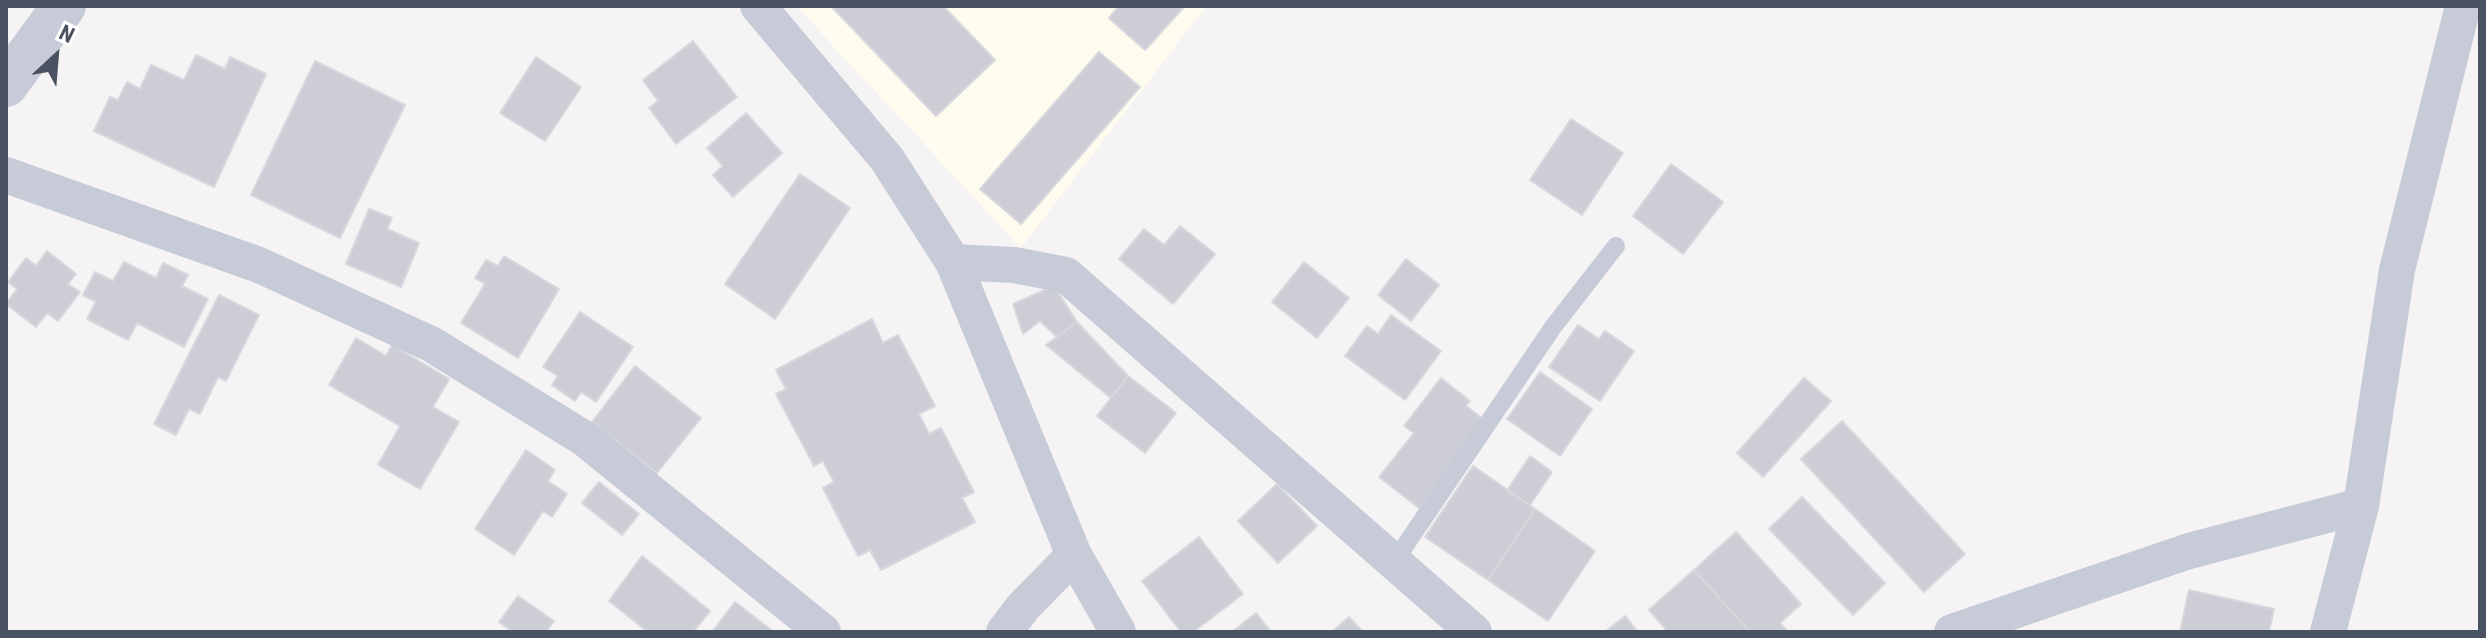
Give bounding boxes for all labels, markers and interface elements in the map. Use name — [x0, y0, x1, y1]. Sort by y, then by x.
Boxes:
north arrow — [16, 16, 96, 96]
text: N — [55, 20, 78, 48]

